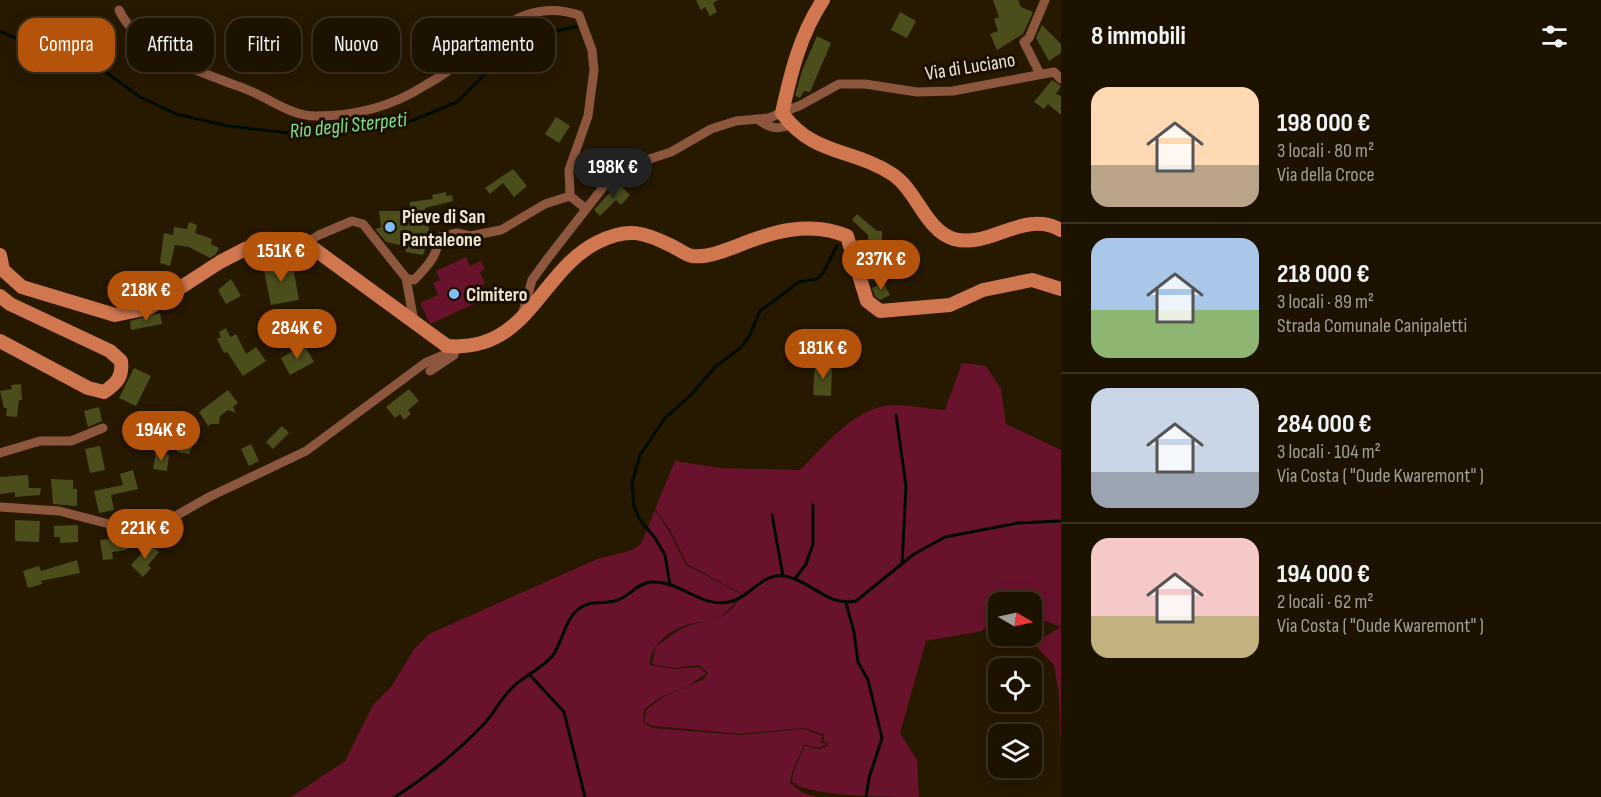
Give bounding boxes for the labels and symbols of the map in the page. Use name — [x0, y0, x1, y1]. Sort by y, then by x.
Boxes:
street label: Via di Luciano — [923, 48, 1017, 86]
water label: Rio degli Sterpeti — [288, 107, 409, 144]
pin: 198K € — [564, 148, 662, 199]
place label: Pieve di San Pantaleone — [402, 205, 485, 252]
marker: Pieve di San Pantaleone — [383, 220, 397, 234]
pin: 151K € — [232, 232, 330, 283]
pin: 237K € — [832, 240, 930, 291]
pin: 218K € — [97, 271, 195, 322]
place label: Cimitero — [466, 283, 527, 307]
marker: Cimitero — [447, 287, 461, 301]
pin: 284K € — [248, 309, 346, 360]
pin: 181K € — [774, 329, 872, 380]
pin: 194K € — [112, 411, 210, 462]
pin: 221K € — [96, 509, 194, 560]
north arrow — [988, 592, 1042, 646]

